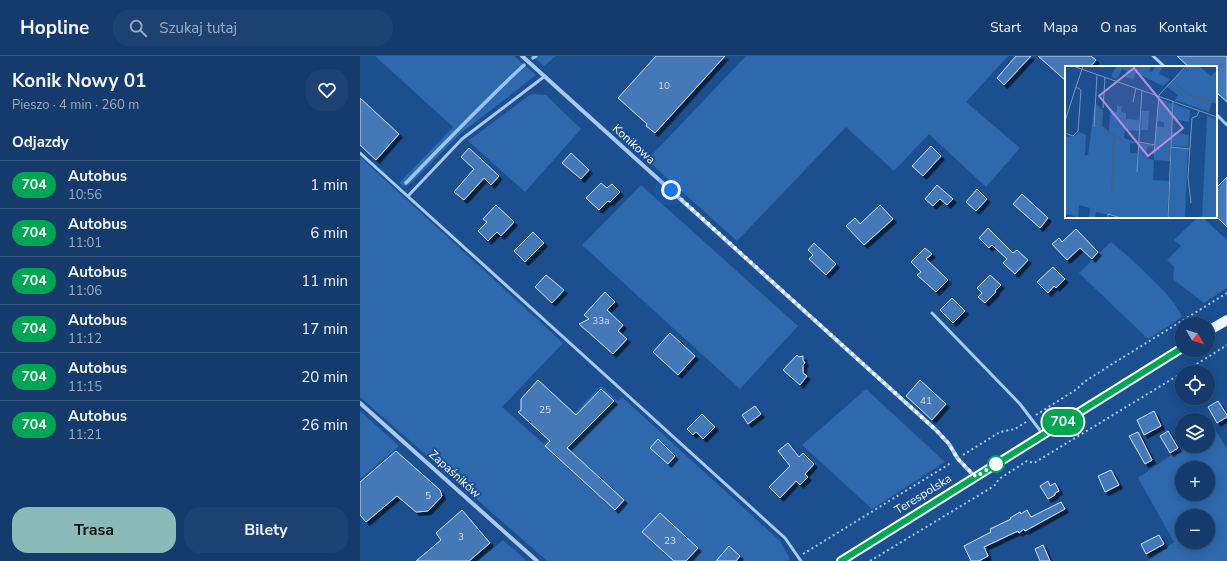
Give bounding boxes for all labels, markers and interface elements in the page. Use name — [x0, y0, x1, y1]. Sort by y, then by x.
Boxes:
search box — [113, 10, 393, 46]
text: Hopline — [20, 15, 89, 41]
icon: search — [127, 17, 149, 39]
text: Szukaj tutaj — [159, 18, 237, 38]
text: Start — [990, 18, 1021, 37]
text: Mapa — [1043, 18, 1078, 37]
text: O nas — [1100, 18, 1137, 37]
text: Kontakt — [1159, 18, 1207, 37]
inset map — [1065, 66, 1217, 218]
text: Konik Nowy 01 — [12, 68, 146, 94]
button: heart — [306, 69, 348, 111]
house number: 10 — [658, 79, 670, 93]
text: Pieszo · 4 min · 260 m — [12, 96, 139, 114]
street label: Konikowa — [609, 121, 659, 167]
text: Odjazdy — [12, 132, 69, 152]
text: Autobus — [68, 166, 127, 186]
text: 704 — [21, 175, 47, 194]
text: 1 min — [310, 175, 348, 195]
your location — [661, 180, 681, 200]
text: 10:56 — [68, 186, 102, 204]
text: Autobus — [68, 214, 127, 234]
text: 704 — [21, 223, 47, 242]
text: 6 min — [310, 223, 348, 243]
text: 11:01 — [68, 234, 102, 252]
text: Autobus — [68, 262, 127, 282]
text: 704 — [21, 271, 47, 290]
text: 11 min — [301, 271, 348, 291]
text: 11:06 — [68, 282, 102, 300]
text: Autobus — [68, 310, 127, 330]
house number: 33a — [592, 314, 610, 328]
north arrow — [1175, 317, 1215, 357]
map controls — [1175, 317, 1215, 549]
text: 704 — [21, 319, 47, 338]
text: 17 min — [301, 319, 348, 339]
text: 11:12 — [68, 330, 102, 348]
text: Autobus — [68, 358, 127, 378]
button: locate — [1175, 365, 1215, 405]
text: 704 — [21, 367, 47, 386]
text: 20 min — [301, 367, 348, 387]
text: 11:15 — [68, 378, 102, 396]
house number: 41 — [920, 394, 932, 408]
house number: 25 — [539, 403, 551, 417]
text: Autobus — [68, 406, 127, 426]
line badge: 704 — [1040, 409, 1086, 435]
text: 704 — [1050, 412, 1076, 431]
button: layers — [1175, 413, 1215, 453]
text: 704 — [21, 415, 47, 434]
text: 26 min — [301, 415, 348, 435]
text: 11:21 — [68, 426, 102, 444]
street label: Zapaśników — [426, 446, 484, 502]
unlabelled marker — [987, 455, 1005, 473]
button: + — [1175, 461, 1215, 501]
street label: Terespolska — [891, 470, 955, 518]
house number: 5 — [425, 489, 431, 503]
button: Trasa — [12, 507, 176, 553]
button: Bilety — [184, 507, 348, 553]
button: − — [1175, 509, 1215, 549]
house number: 3 — [458, 530, 464, 544]
house number: 23 — [664, 534, 676, 548]

